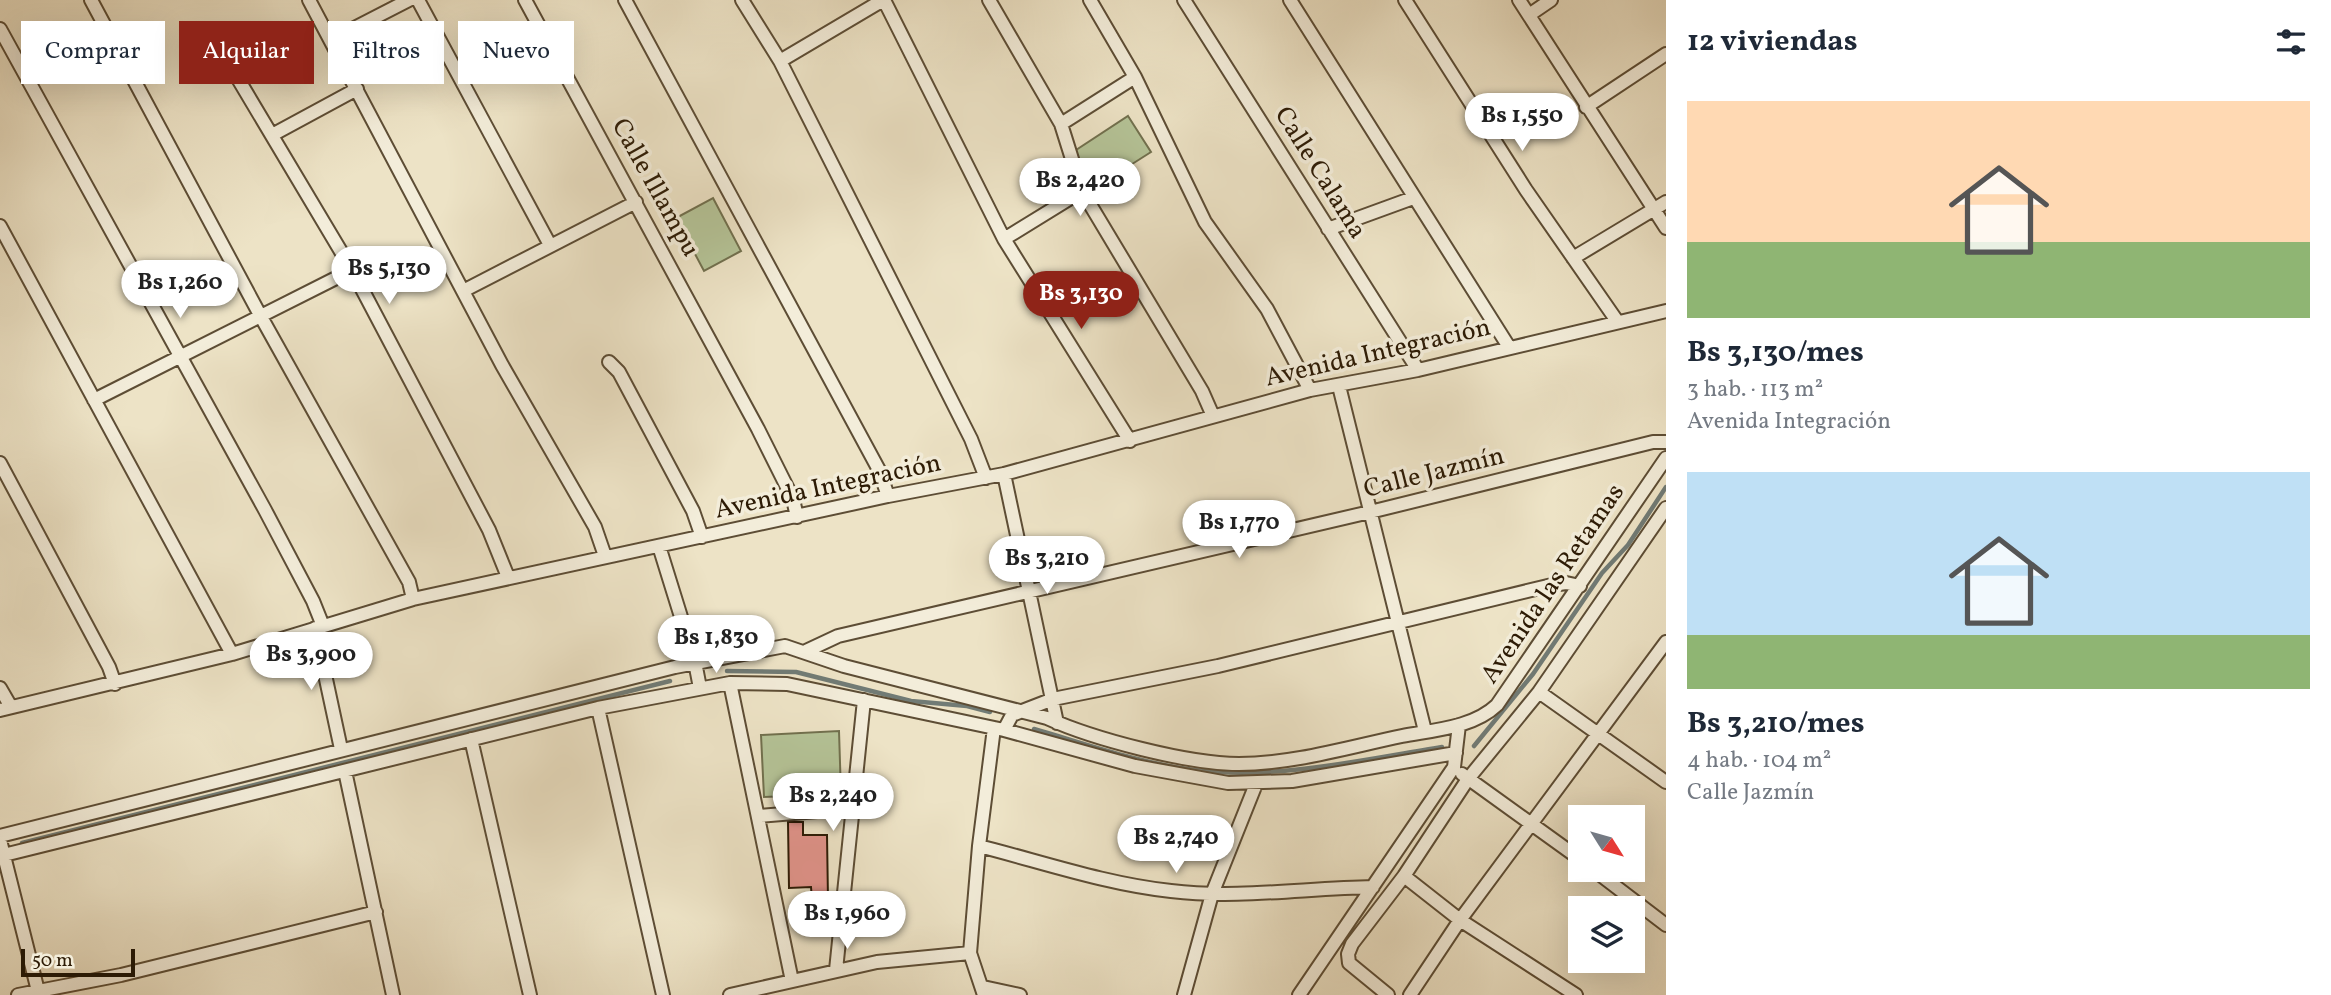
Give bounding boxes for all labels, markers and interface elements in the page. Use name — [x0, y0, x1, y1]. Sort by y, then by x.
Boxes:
chip: Comprar — [21, 21, 165, 84]
chip: Alquilar — [179, 21, 314, 84]
chip: Filtros — [328, 21, 444, 84]
chip: Nuevo — [458, 21, 574, 84]
text: 12 viviendas — [1687, 21, 1858, 63]
icon: filters — [2272, 23, 2310, 61]
pin: Bs 1,550 — [1450, 94, 1594, 153]
street label: Calle Calama — [1265, 100, 1375, 246]
text: Bs 1,550 — [1481, 100, 1563, 132]
street label: Calle Illampu — [602, 112, 708, 264]
icon: home — [1936, 147, 2062, 273]
pin: Bs 2,420 — [1008, 158, 1152, 218]
text: Bs 2,420 — [1035, 165, 1125, 197]
pin: Bs 5,130 — [317, 246, 461, 306]
text: Bs 5,130 — [347, 253, 431, 285]
pin: Bs 1,260 — [108, 260, 252, 320]
text: Bs 1,260 — [137, 267, 223, 299]
pin: Bs 3,130 — [1009, 272, 1153, 331]
text: Bs 3,130 — [1039, 278, 1123, 310]
street label: Avenida Integración — [1262, 310, 1494, 396]
text: Bs 3,130/mes — [1687, 332, 1864, 374]
text: 3 hab. · 113 m² — [1687, 374, 1823, 406]
text: Avenida Integración — [1687, 406, 1891, 438]
street label: Calle Jazmín — [1360, 438, 1508, 508]
street label: Avenida Integración — [712, 445, 944, 529]
street label: Avenida las Retamas — [1473, 477, 1633, 691]
pin: Bs 1,770 — [1167, 500, 1311, 560]
text: Bs 1,770 — [1198, 507, 1280, 539]
icon: home — [1936, 518, 2062, 644]
pin: Bs 3,210 — [975, 536, 1119, 596]
text: Bs 3,210 — [1005, 543, 1089, 575]
pin: Bs 1,830 — [644, 616, 788, 675]
text: Bs 1,830 — [674, 622, 758, 654]
pin: Bs 3,900 — [239, 632, 383, 692]
text: Bs 3,900 — [266, 639, 356, 671]
text: Bs 3,210/mes — [1687, 703, 1865, 745]
text: 4 hab. · 104 m² — [1687, 745, 1831, 777]
pin: Bs 2,240 — [761, 774, 905, 833]
text: Calle Jazmín — [1687, 777, 1814, 809]
text: Bs 2,240 — [789, 780, 877, 812]
north arrow — [1568, 805, 1645, 882]
map controls — [1568, 805, 1645, 973]
pin: Bs 2,740 — [1104, 816, 1248, 875]
text: Bs 2,740 — [1133, 822, 1219, 854]
pin: Bs 1,960 — [775, 892, 919, 951]
button: layers — [1568, 896, 1645, 973]
text: Bs 1,960 — [804, 898, 890, 930]
scale bar — [21, 946, 135, 978]
text: 50 m — [32, 948, 73, 974]

